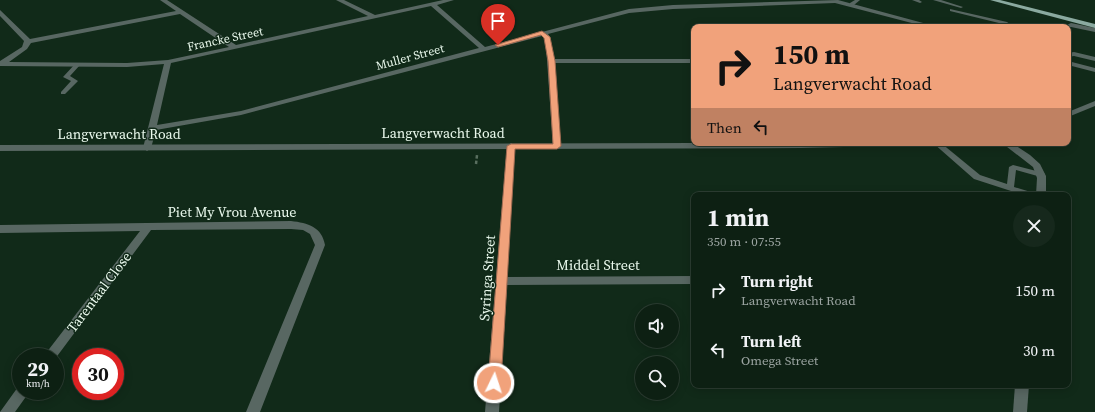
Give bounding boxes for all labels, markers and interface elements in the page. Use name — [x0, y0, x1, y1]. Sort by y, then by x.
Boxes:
pin — [481, 4, 515, 45]
icon: arrive — [487, 10, 509, 32]
street label: Francke Street — [186, 23, 264, 55]
text: 150 m — [773, 35, 850, 73]
street label: Muller Street — [374, 40, 446, 74]
icon: right — [707, 40, 759, 92]
text: Langverwacht Road — [773, 71, 932, 96]
icon: left — [750, 116, 772, 138]
text: Then — [707, 117, 742, 138]
street label: Langverwacht Road — [381, 123, 505, 143]
street label: Langverwacht Road — [57, 124, 181, 144]
text: 1 min — [707, 201, 769, 234]
street label: Piet My Vrou Avenue — [167, 202, 297, 222]
button: close — [1013, 205, 1055, 247]
text: 350 m · 07:55 — [707, 233, 781, 250]
street label: Syringa Street — [474, 234, 500, 322]
street label: Tarentaal Close — [62, 247, 136, 337]
street label: Middel Street — [556, 255, 640, 275]
text: Turn right — [741, 271, 813, 292]
icon: right — [707, 279, 729, 301]
text: 150 m — [1015, 280, 1055, 301]
text: Langverwacht Road — [741, 292, 856, 309]
map controls — [635, 304, 679, 400]
button: sound — [635, 304, 679, 348]
text: Turn left — [741, 331, 801, 352]
icon: left — [707, 339, 729, 361]
text: 30 m — [1023, 340, 1055, 361]
speed limit sign: 30 — [72, 348, 124, 400]
text: Omega Street — [741, 352, 818, 369]
text: 29 — [27, 355, 49, 383]
button: search — [635, 356, 679, 400]
position arrow — [473, 362, 515, 404]
text: km/h — [26, 377, 50, 390]

